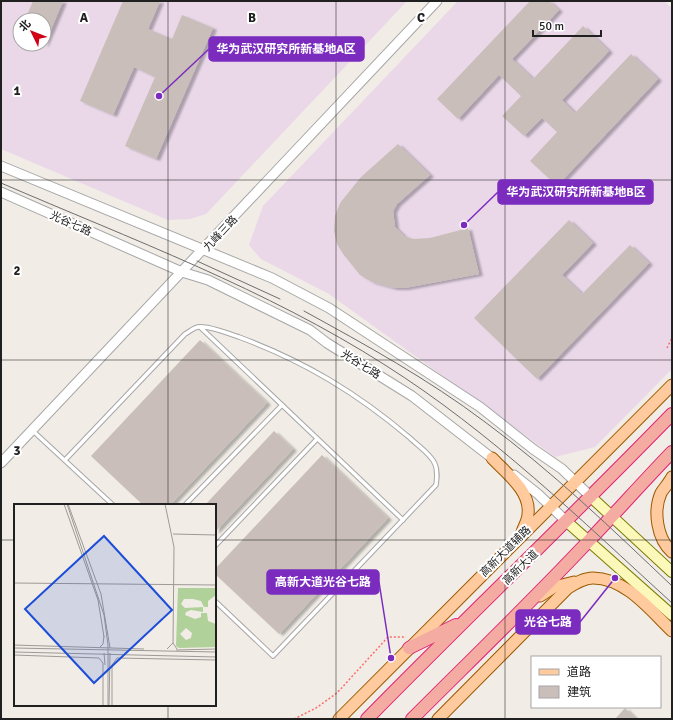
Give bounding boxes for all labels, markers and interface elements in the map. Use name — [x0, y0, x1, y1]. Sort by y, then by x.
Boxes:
text: A — [80, 10, 89, 26]
text: B — [248, 10, 256, 26]
text: C — [417, 10, 425, 26]
north arrow — [12, 12, 52, 52]
scale bar — [533, 12, 601, 38]
text: 北 — [17, 17, 34, 34]
text: 50 m — [539, 19, 564, 34]
callout: 华为武汉研究所新基地A区 — [209, 37, 364, 61]
text: 华为武汉研究所新基地A区 — [216, 42, 356, 57]
text: 1 — [13, 83, 21, 99]
callout: 华为武汉研究所新基地B区 — [498, 180, 653, 204]
text: 华为武汉研究所新基地B区 — [506, 185, 646, 200]
street label: 光谷七路 — [48, 209, 94, 238]
street label: 九峰三路 — [201, 213, 240, 254]
text: 2 — [13, 263, 21, 279]
street label: 光谷七路 — [339, 347, 383, 382]
text: 3 — [13, 443, 21, 459]
inset map — [14, 504, 216, 706]
street label: 高新大道辅路 — [477, 523, 533, 579]
street label: 高新大道 — [500, 547, 540, 587]
callout: 高新大道光谷七路 — [267, 570, 379, 594]
text: 高新大道光谷七路 — [275, 575, 371, 590]
callout: 光谷七路 — [516, 610, 580, 634]
text: 光谷七路 — [524, 615, 572, 630]
legend — [531, 656, 661, 708]
text: 道路 — [567, 665, 591, 680]
text: 建筑 — [567, 685, 591, 700]

